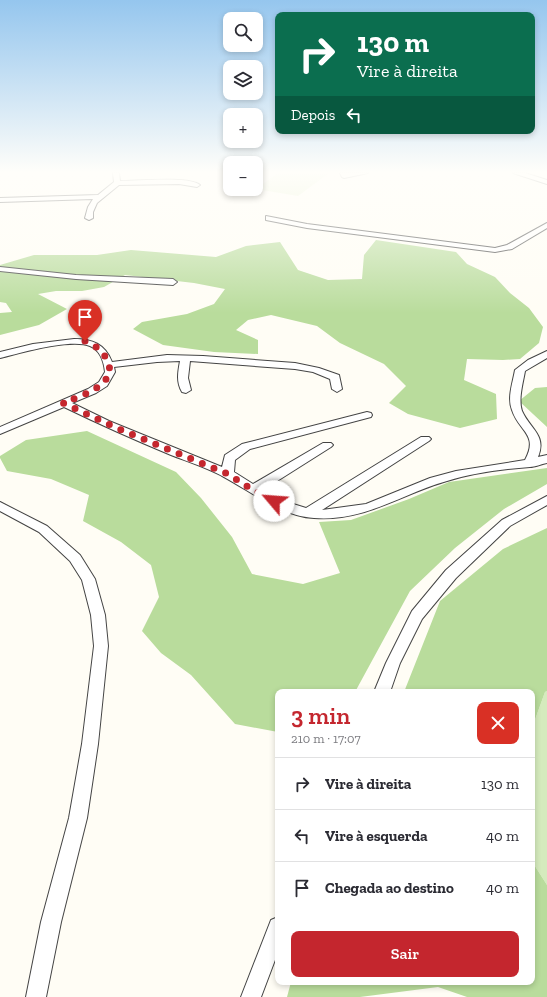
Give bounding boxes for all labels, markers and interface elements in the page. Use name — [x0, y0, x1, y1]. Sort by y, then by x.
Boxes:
map controls — [223, 12, 263, 196]
button: search — [223, 12, 263, 52]
text: 130 m — [357, 26, 429, 59]
icon: right — [291, 28, 343, 80]
button: layers — [223, 60, 263, 100]
text: Vire à direita — [357, 60, 458, 82]
icon: left — [343, 104, 365, 126]
text: Depois — [291, 106, 335, 124]
button: + — [223, 108, 263, 148]
button: − — [223, 156, 263, 196]
pin — [68, 300, 102, 341]
icon: arrive — [74, 306, 96, 328]
position arrow — [253, 480, 295, 522]
text: 3 min — [291, 701, 350, 730]
button: close — [477, 702, 519, 744]
text: 210 m · 17:07 — [291, 731, 361, 746]
icon: right — [291, 773, 313, 795]
text: Vire à direita — [325, 775, 411, 793]
text: 130 m — [481, 775, 519, 793]
icon: left — [291, 825, 313, 847]
text: Vire à esquerda — [325, 827, 428, 845]
text: 40 m — [486, 827, 519, 845]
icon: arrive — [291, 877, 313, 899]
text: Chegada ao destino — [325, 879, 454, 897]
text: 40 m — [486, 879, 519, 897]
button: Sair — [291, 931, 519, 977]

